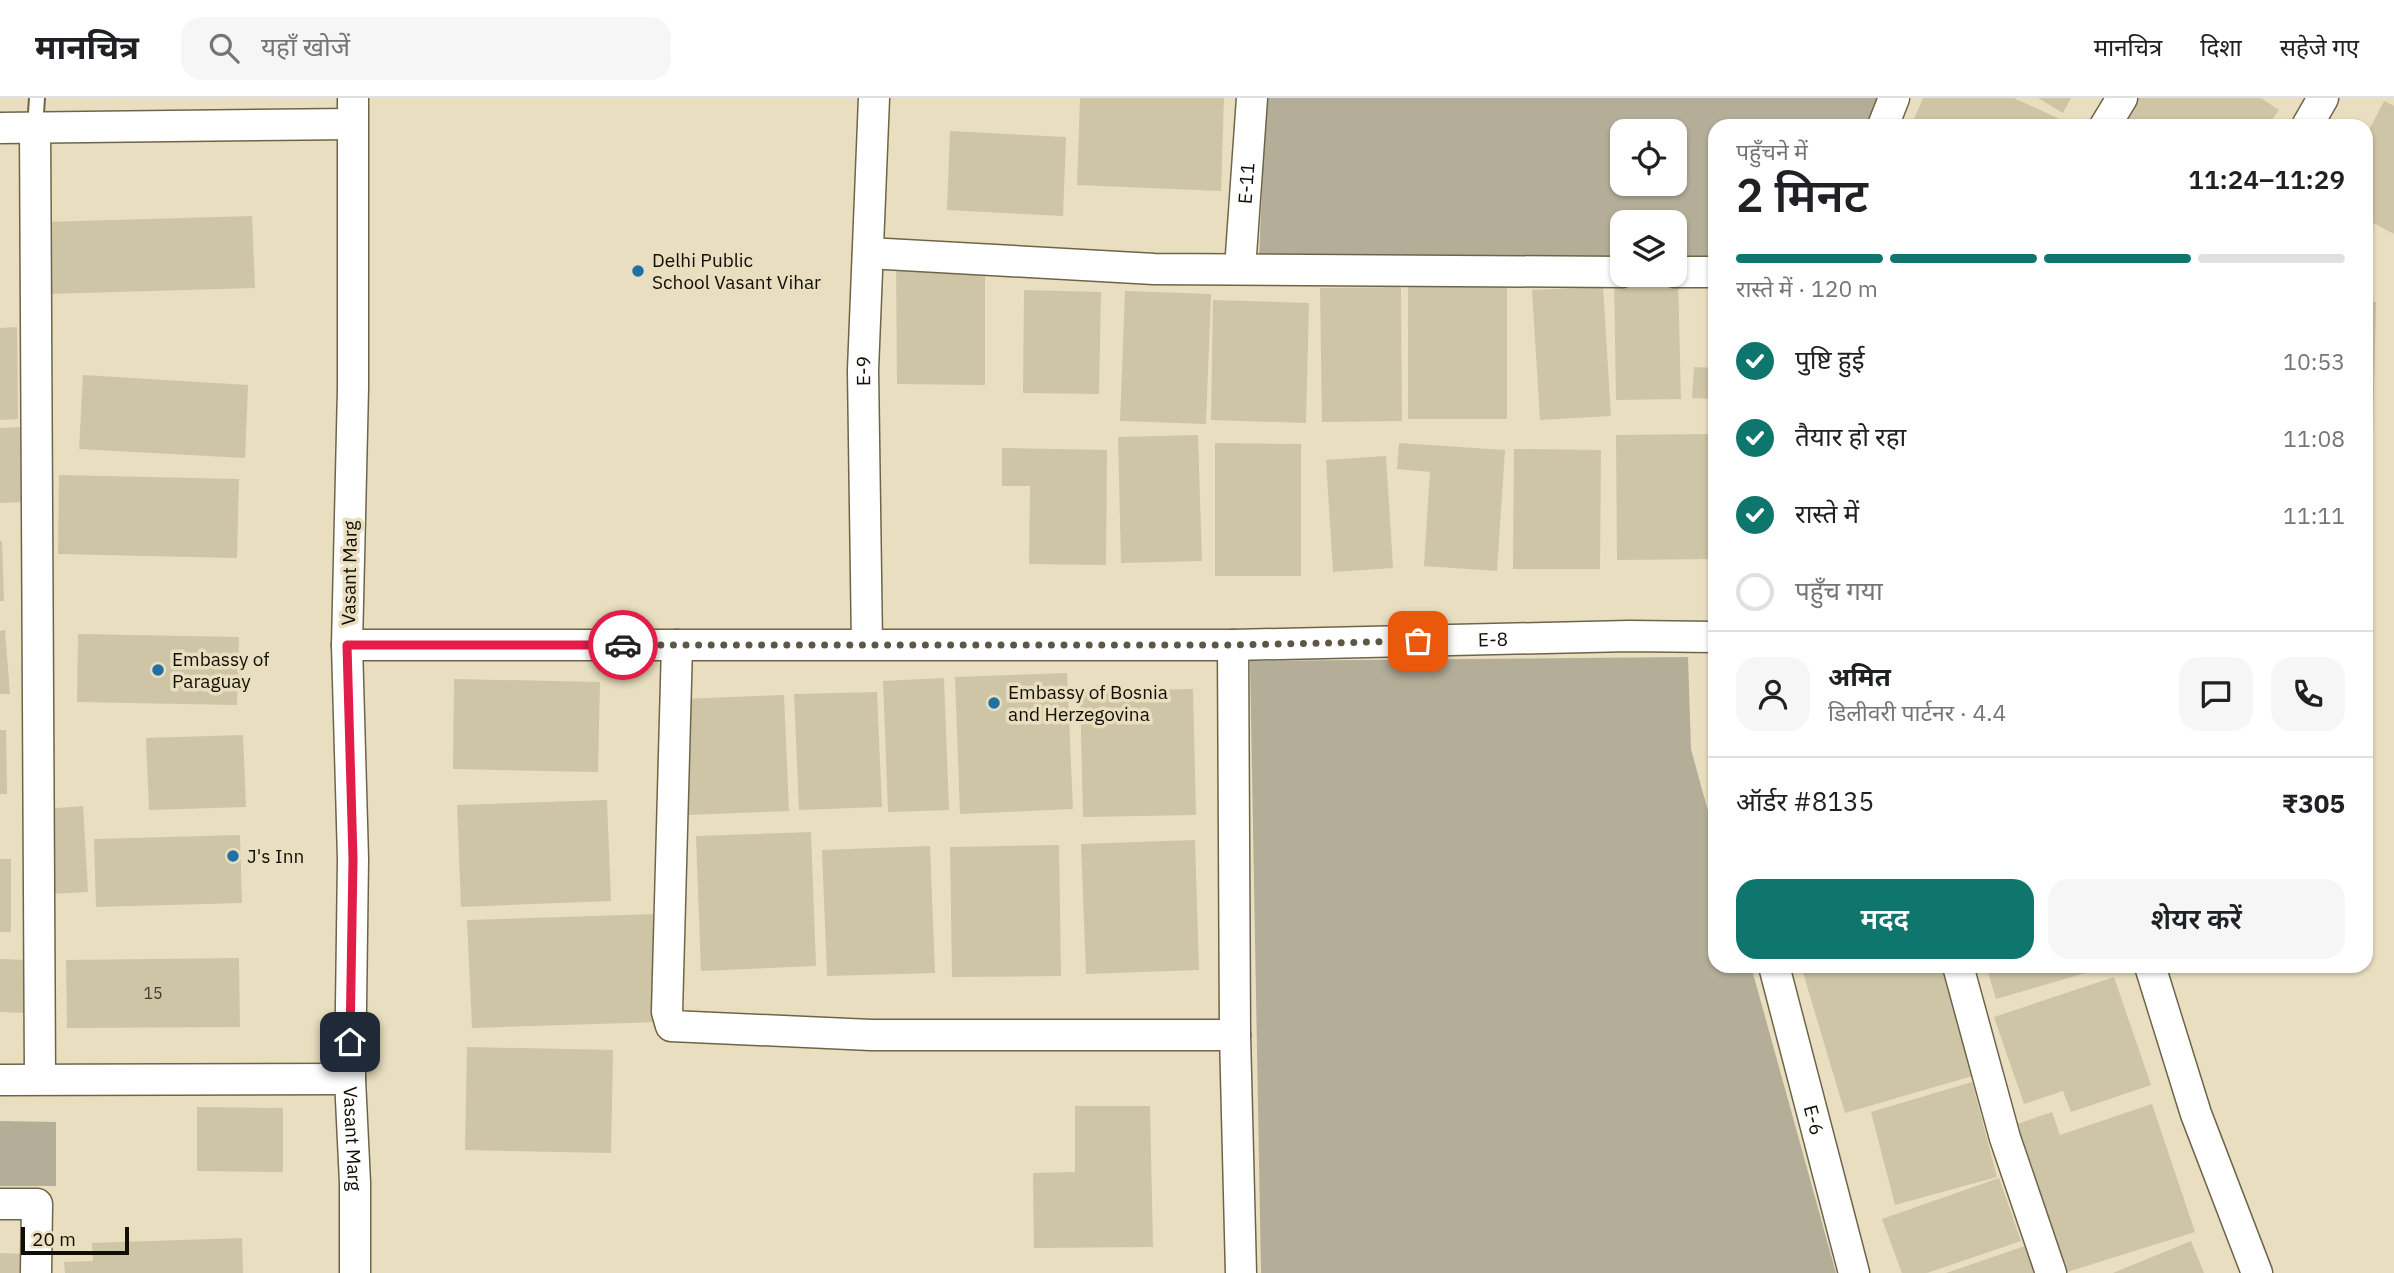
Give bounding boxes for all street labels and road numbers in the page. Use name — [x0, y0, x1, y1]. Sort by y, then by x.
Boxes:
street label: E-11 — [1233, 162, 1259, 205]
street label: E-9 — [851, 356, 876, 386]
street label: Vasant Marg — [336, 520, 362, 626]
street label: E-8 — [1478, 627, 1508, 651]
street label: Vasant Marg — [338, 1086, 367, 1191]
street label: E-6 — [1799, 1102, 1829, 1137]

